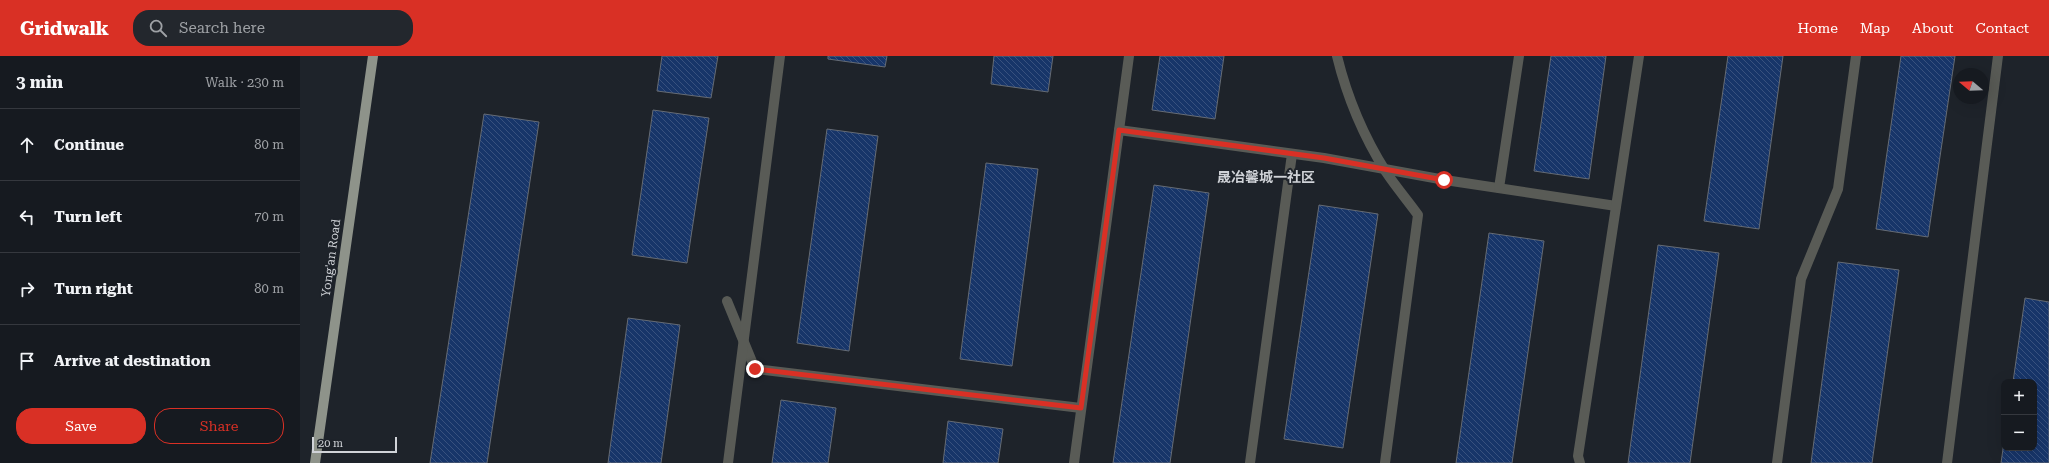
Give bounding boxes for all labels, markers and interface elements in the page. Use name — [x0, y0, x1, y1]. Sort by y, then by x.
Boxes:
search box — [133, 10, 413, 46]
text: Gridwalk — [20, 17, 109, 40]
icon: search — [147, 17, 169, 39]
text: Search here — [179, 19, 265, 37]
text: Home — [1797, 20, 1838, 36]
text: Map — [1860, 20, 1890, 36]
text: About — [1912, 20, 1954, 36]
text: Contact — [1976, 20, 2029, 36]
north arrow — [1953, 68, 1989, 104]
text: 3 min — [16, 72, 63, 92]
text: Walk · 230 m — [205, 75, 284, 90]
icon: ahead — [16, 134, 38, 156]
text: Continue — [54, 136, 124, 154]
text: 80 m — [254, 137, 284, 152]
district label: 晟冶馨城一社区 — [1217, 169, 1315, 185]
route start — [1435, 171, 1453, 189]
icon: left — [16, 206, 38, 228]
text: Turn left — [54, 208, 122, 226]
text: 70 m — [254, 209, 284, 224]
street label: Yong'an Road — [319, 218, 343, 298]
icon: right — [16, 278, 38, 300]
text: Turn right — [54, 280, 133, 298]
text: 80 m — [254, 281, 284, 296]
icon: arrive — [16, 350, 38, 372]
text: Arrive at destination — [54, 352, 210, 370]
route end — [746, 360, 764, 378]
map controls — [2001, 379, 2037, 451]
button: + — [2001, 379, 2037, 415]
button: Save — [16, 408, 146, 444]
button: Share — [154, 408, 284, 444]
button: − — [2001, 415, 2037, 451]
scale bar — [312, 435, 397, 454]
text: 20 m — [318, 437, 343, 450]

